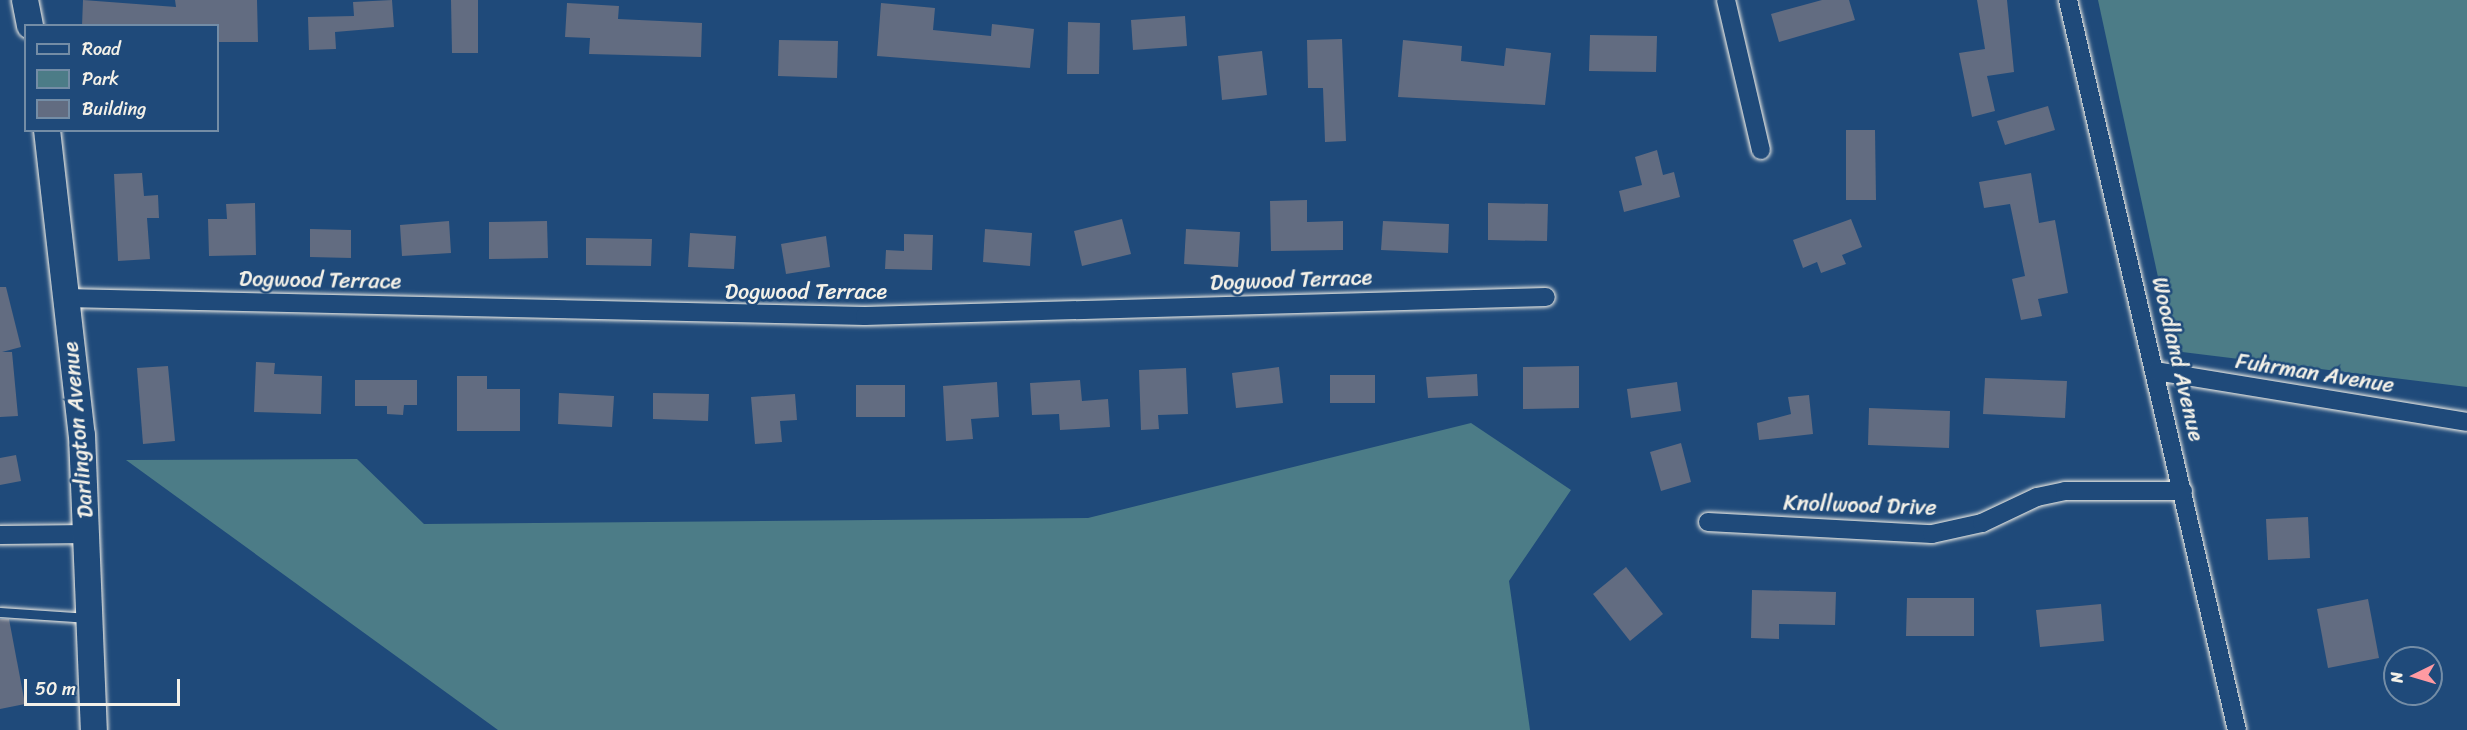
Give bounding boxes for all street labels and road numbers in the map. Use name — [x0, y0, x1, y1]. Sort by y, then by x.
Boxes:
street label: Dogwood Terrace — [1209, 264, 1373, 296]
street label: Dogwood Terrace — [239, 265, 401, 295]
street label: Woodland Avenue — [2146, 274, 2210, 444]
street label: Dogwood Terrace — [725, 279, 887, 305]
street label: Darlington Avenue — [57, 341, 99, 519]
street label: Fuhrman Avenue — [2234, 347, 2396, 399]
street label: Knollwood Drive — [1783, 489, 1937, 521]

